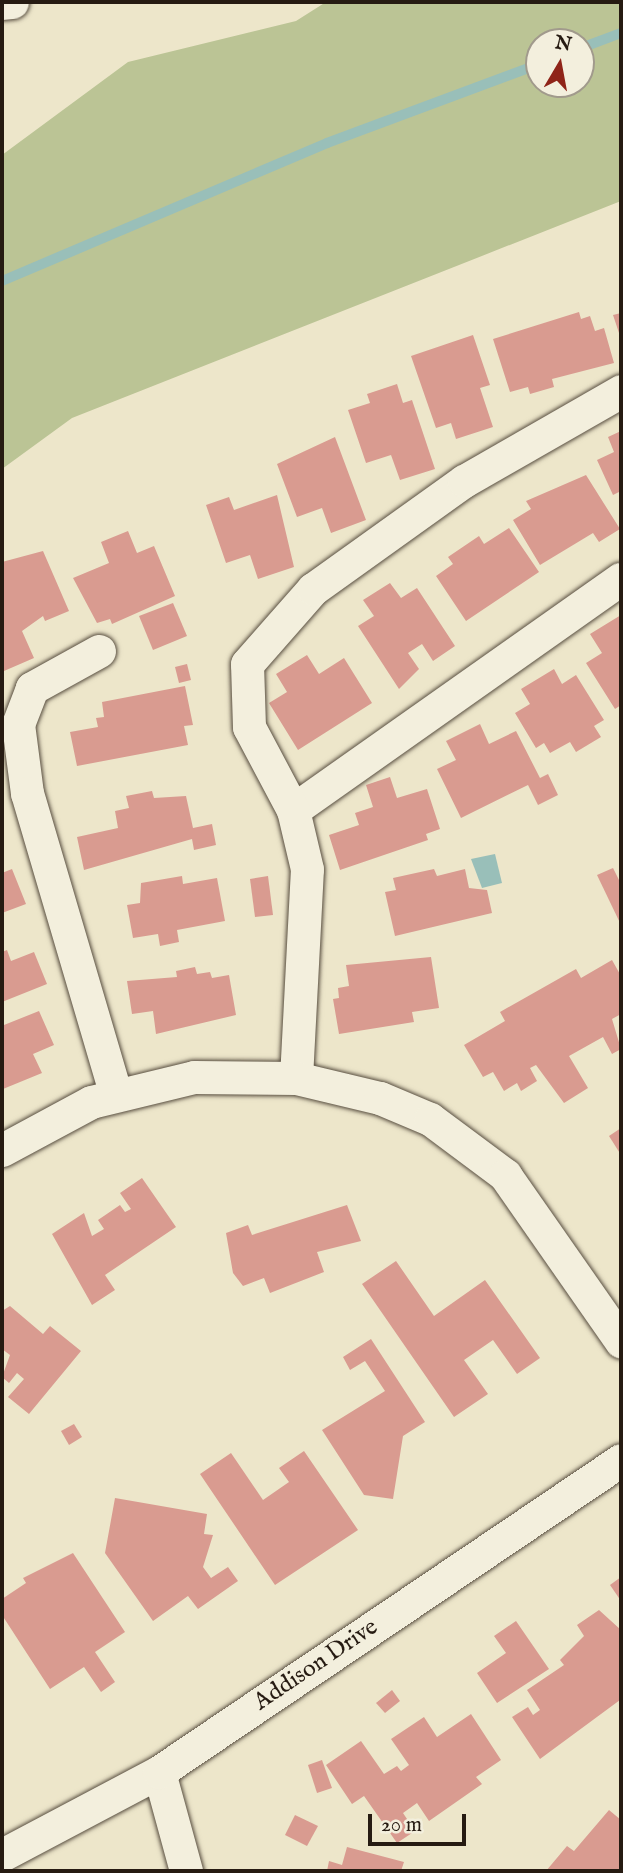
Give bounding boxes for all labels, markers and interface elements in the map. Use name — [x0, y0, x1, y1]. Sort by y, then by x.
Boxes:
north arrow — [525, 28, 595, 98]
text: N — [553, 31, 573, 58]
street label: Addison Drive — [248, 1613, 384, 1717]
scale bar — [371, 1800, 469, 1844]
text: 20 m — [381, 1812, 422, 1839]

